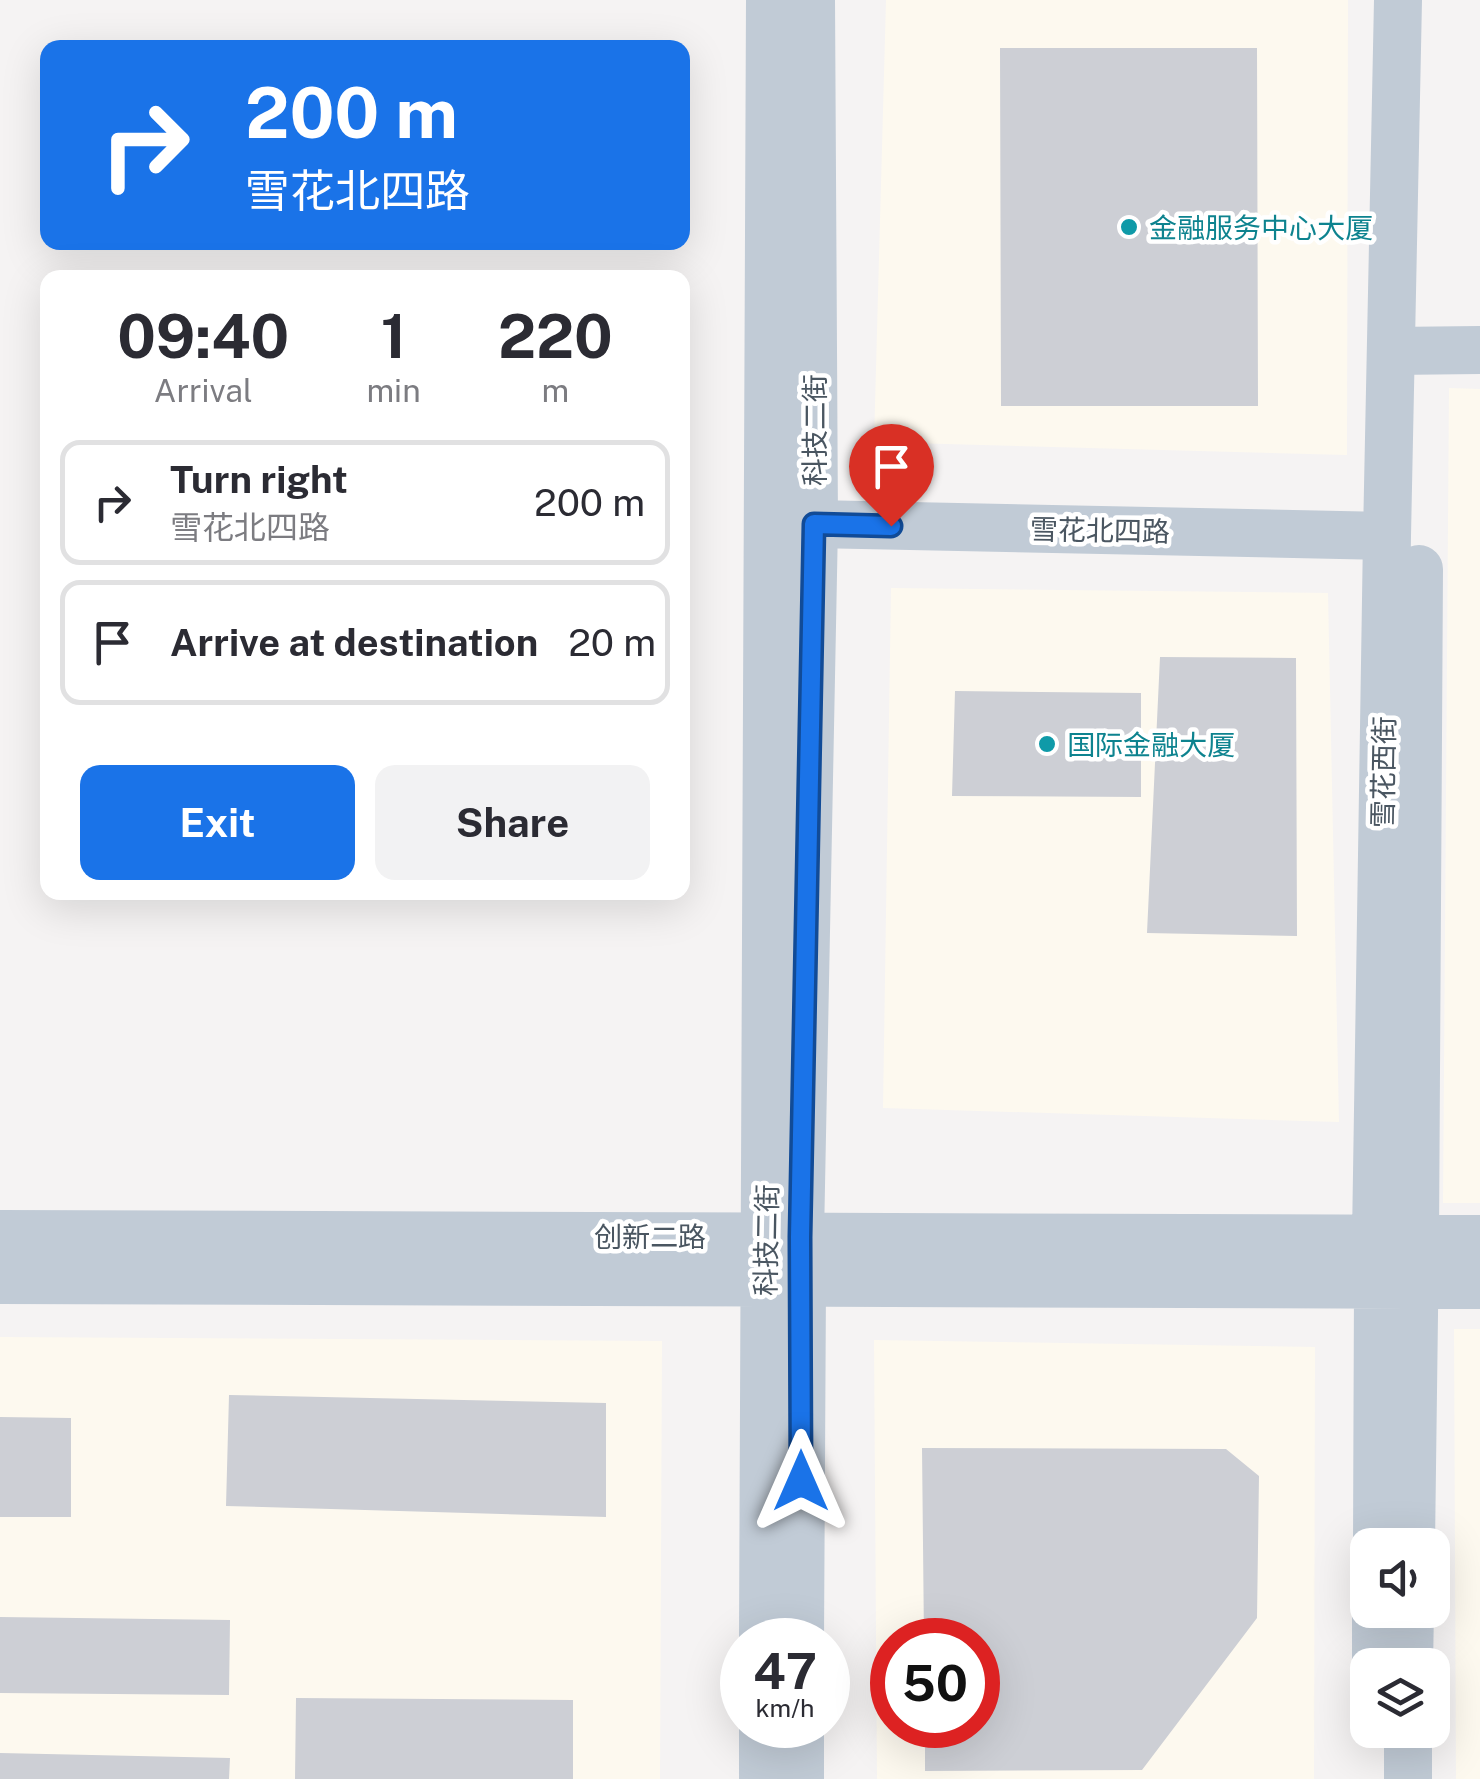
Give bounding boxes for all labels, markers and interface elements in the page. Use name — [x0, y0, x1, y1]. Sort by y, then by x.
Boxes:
text: 200 m — [245, 71, 458, 154]
icon: right — [80, 80, 210, 210]
text: 雪花北四路 — [245, 164, 470, 217]
place label: 金融服务中心大厦 — [1149, 211, 1373, 244]
marker: 金融服务中心大厦 — [1118, 216, 1140, 238]
text: 09:40 — [117, 301, 289, 372]
text: 1 — [381, 301, 406, 372]
text: 220 — [498, 301, 613, 372]
text: Arrival — [154, 372, 253, 409]
text: min — [366, 372, 421, 409]
text: m — [541, 372, 569, 409]
street label: 科技二街 — [798, 374, 831, 486]
pin — [849, 424, 934, 527]
icon: arrive — [864, 439, 919, 494]
text: Turn right — [170, 457, 348, 502]
icon: right — [85, 475, 140, 530]
text: 200 m — [534, 480, 645, 525]
text: 雪花北四路 — [170, 509, 330, 546]
street label: 雪花北四路 — [1030, 512, 1170, 548]
icon: arrive — [85, 615, 140, 670]
text: Arrive at destination — [170, 620, 538, 665]
text: 20 m — [568, 620, 656, 665]
street label: 雪花西街 — [1366, 716, 1400, 828]
place label: 国际金融大厦 — [1067, 728, 1235, 761]
marker: 国际金融大厦 — [1036, 733, 1058, 755]
button: Exit — [80, 765, 355, 880]
button: Share — [375, 765, 650, 880]
street label: 科技二街 — [749, 1184, 783, 1296]
street label: 创新二路 — [594, 1220, 706, 1253]
position arrow — [749, 1429, 853, 1533]
map controls — [1350, 1528, 1450, 1748]
button: sound — [1350, 1528, 1450, 1628]
speed limit sign: 50 — [870, 1618, 1000, 1748]
text: 47 — [753, 1641, 817, 1700]
button: layers — [1350, 1648, 1450, 1748]
text: km/h — [756, 1693, 814, 1723]

